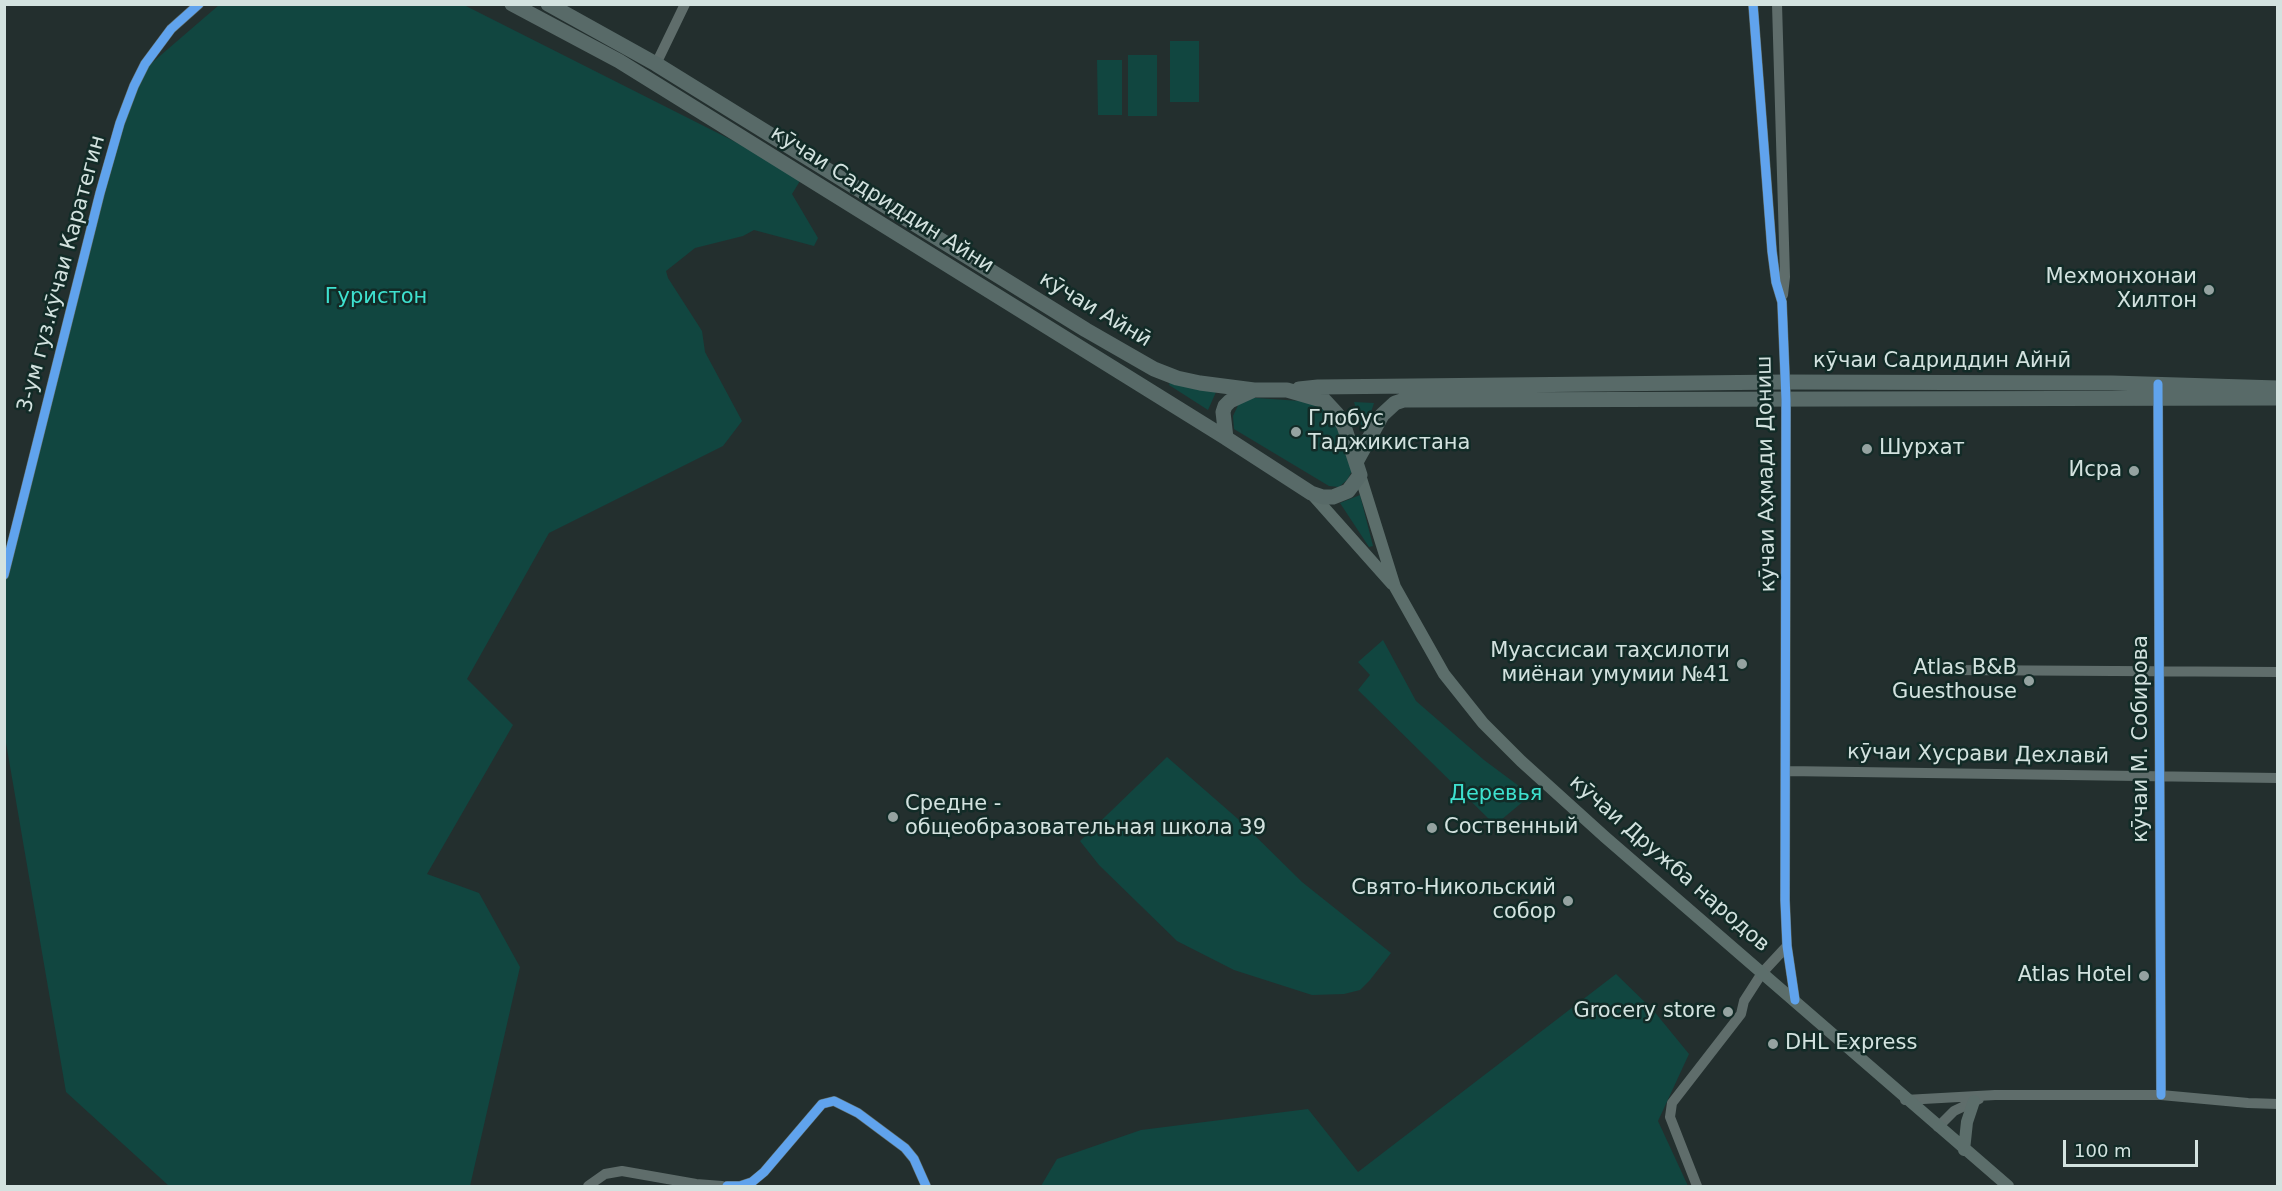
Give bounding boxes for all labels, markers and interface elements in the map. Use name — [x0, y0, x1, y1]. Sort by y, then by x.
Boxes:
street label: кӯчаи Садриддин Айни — [766, 121, 998, 279]
street label: 3-ум гуз.кӯчаи Каратегин — [13, 133, 111, 415]
place label: Мехмонхонаи Хилтон — [2046, 265, 2197, 315]
street label: кӯчаи Айнӣ — [1034, 267, 1156, 353]
marker: Мехмонхонаи Хилтон — [2202, 283, 2216, 297]
park label: Гуристон — [325, 285, 427, 311]
street label: кӯчаи Садриддин Айнӣ — [1813, 349, 2071, 375]
street label: кӯчаи Аҳмади Дониш — [1752, 355, 1782, 593]
place label: Глобус Таджикистана — [1308, 407, 1470, 457]
marker: Глобус Таджикистана — [1289, 425, 1303, 439]
place label: Шурхат — [1879, 436, 1965, 462]
marker: Шурхат — [1860, 442, 1874, 456]
place label: Исра — [2069, 458, 2122, 484]
marker: Исра — [2127, 464, 2141, 478]
street label: кӯчаи М. Собирова — [2129, 635, 2155, 843]
place label: Муассисаи таҳсилоти миёнаи умумии №41 — [1490, 639, 1730, 689]
place label: Atlas B&B Guesthouse — [1892, 656, 2017, 706]
marker: Муассисаи таҳсилоти миёнаи умумии №41 — [1735, 657, 1749, 671]
marker: Atlas B&B Guesthouse — [2022, 674, 2036, 688]
street label: кӯчаи Хусрави Дехлавӣ — [1847, 740, 2109, 770]
street label: кӯчаи Дружба народов — [1564, 770, 1774, 958]
park label: Деревья — [1450, 782, 1542, 808]
place label: Средне - общеобразовательная школа 39 — [905, 792, 1266, 842]
marker: Средне - общеобразовательная школа 39 — [886, 810, 900, 824]
place label: Соственный — [1444, 815, 1578, 841]
marker: Соственный — [1425, 821, 1439, 835]
place label: Свято-Никольский собор — [1351, 876, 1556, 926]
marker: Свято-Никольский собор — [1561, 894, 1575, 908]
place label: Atlas Hotel — [2018, 963, 2132, 989]
marker: Atlas Hotel — [2137, 969, 2151, 983]
place label: Grocery store — [1573, 999, 1716, 1025]
marker: Grocery store — [1721, 1005, 1735, 1019]
place label: DHL Express — [1785, 1031, 1917, 1057]
marker: DHL Express — [1766, 1037, 1780, 1051]
scale bar — [2066, 1128, 2201, 1166]
text: 100 m — [2074, 1140, 2132, 1161]

